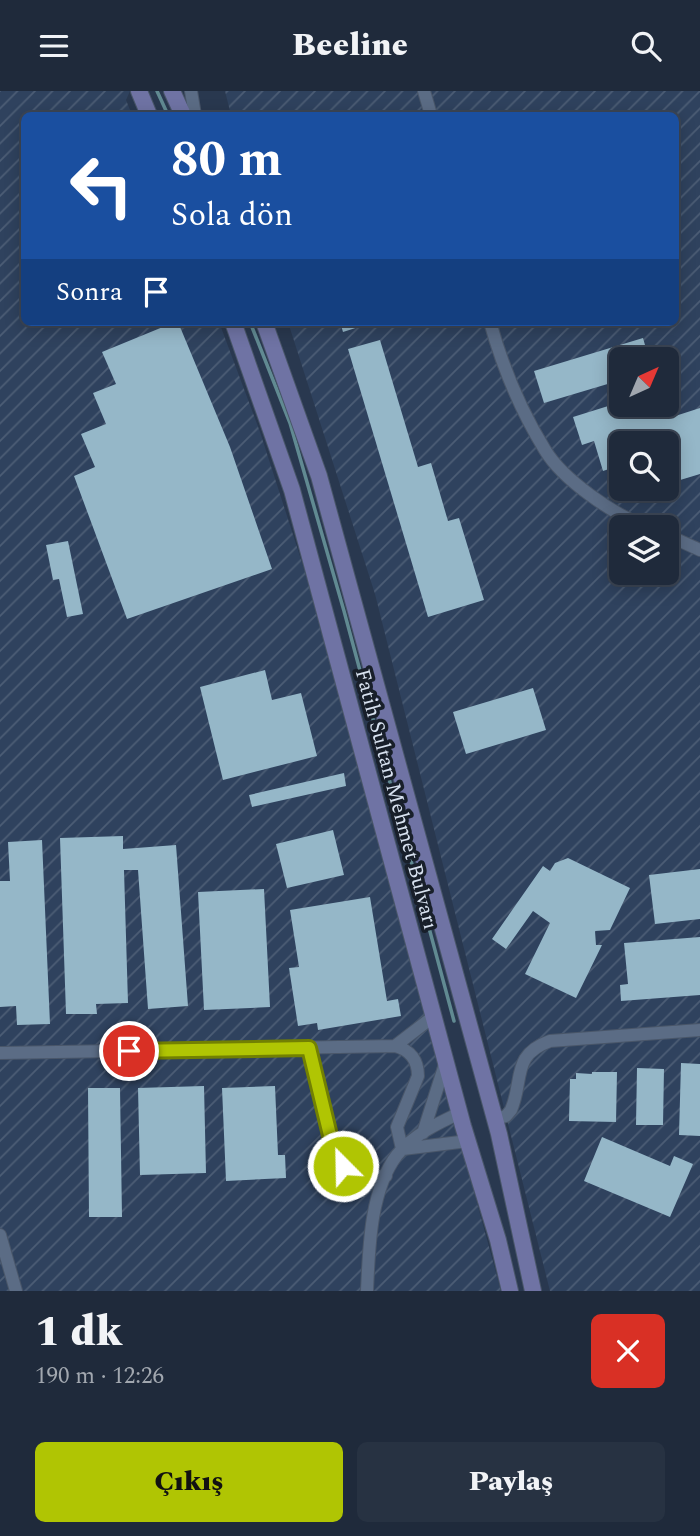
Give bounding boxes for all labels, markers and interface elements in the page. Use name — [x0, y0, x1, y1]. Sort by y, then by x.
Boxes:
text: Beeline — [292, 21, 408, 70]
icon: menu — [35, 27, 73, 65]
icon: search — [627, 27, 665, 65]
text: 80 m — [171, 123, 282, 198]
icon: left — [56, 140, 147, 231]
text: Sola dön — [171, 191, 293, 240]
text: Sonra — [56, 272, 123, 312]
icon: arrive — [137, 273, 175, 311]
north arrow — [609, 347, 679, 417]
map controls — [609, 347, 679, 585]
button: search — [609, 431, 679, 501]
button: layers — [609, 515, 679, 585]
street label: Fatih Sultan Mehmet Bulvarı — [346, 665, 446, 933]
pin — [99, 1021, 159, 1081]
icon: arrive — [110, 1032, 148, 1070]
position arrow — [306, 1129, 380, 1203]
text: 1 dk — [35, 1301, 122, 1364]
button: close — [591, 1314, 665, 1388]
text: 190 m · 12:26 — [35, 1359, 164, 1394]
button: Çıkış — [35, 1442, 343, 1522]
button: Paylaş — [357, 1442, 665, 1522]

